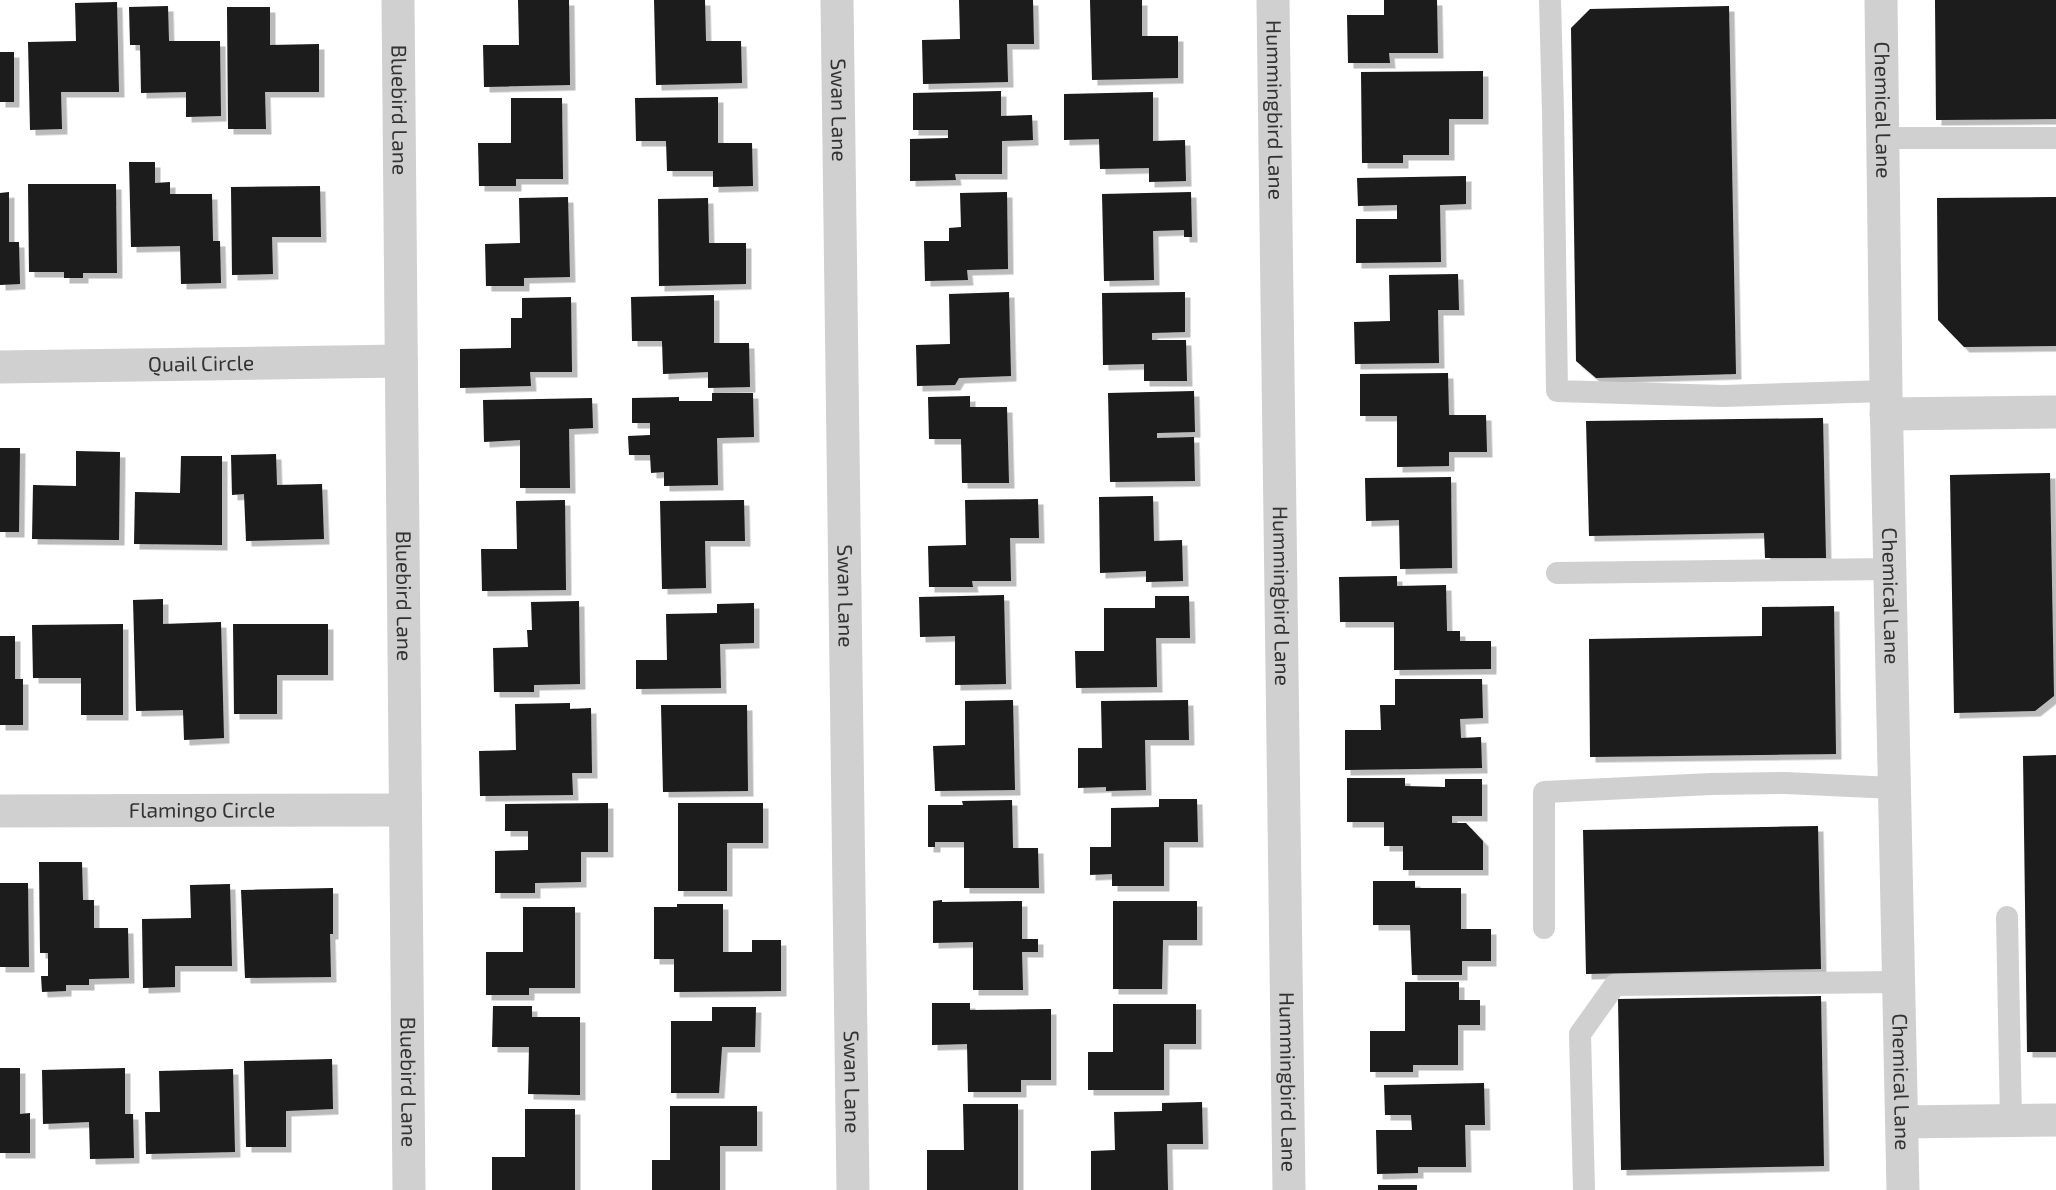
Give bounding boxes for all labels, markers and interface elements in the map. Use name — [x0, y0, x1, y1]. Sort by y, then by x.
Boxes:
street label: Hummingbird Lane — [1262, 20, 1290, 200]
street label: Chemical Lane — [1871, 41, 1897, 179]
street label: Bluebird Lane — [387, 45, 414, 175]
street label: Swan Lane — [827, 58, 853, 162]
street label: Quail Circle — [148, 349, 254, 377]
street label: Hummingbird Lane — [1269, 506, 1296, 686]
street label: Chemical Lane — [1878, 527, 1906, 665]
street label: Bluebird Lane — [392, 531, 418, 661]
street label: Swan Lane — [833, 544, 860, 648]
street label: Flamingo Circle — [129, 796, 275, 822]
street label: Hummingbird Lane — [1275, 992, 1303, 1172]
street label: Chemical Lane — [1888, 1013, 1916, 1151]
street label: Bluebird Lane — [396, 1017, 423, 1147]
street label: Swan Lane — [840, 1030, 866, 1134]

